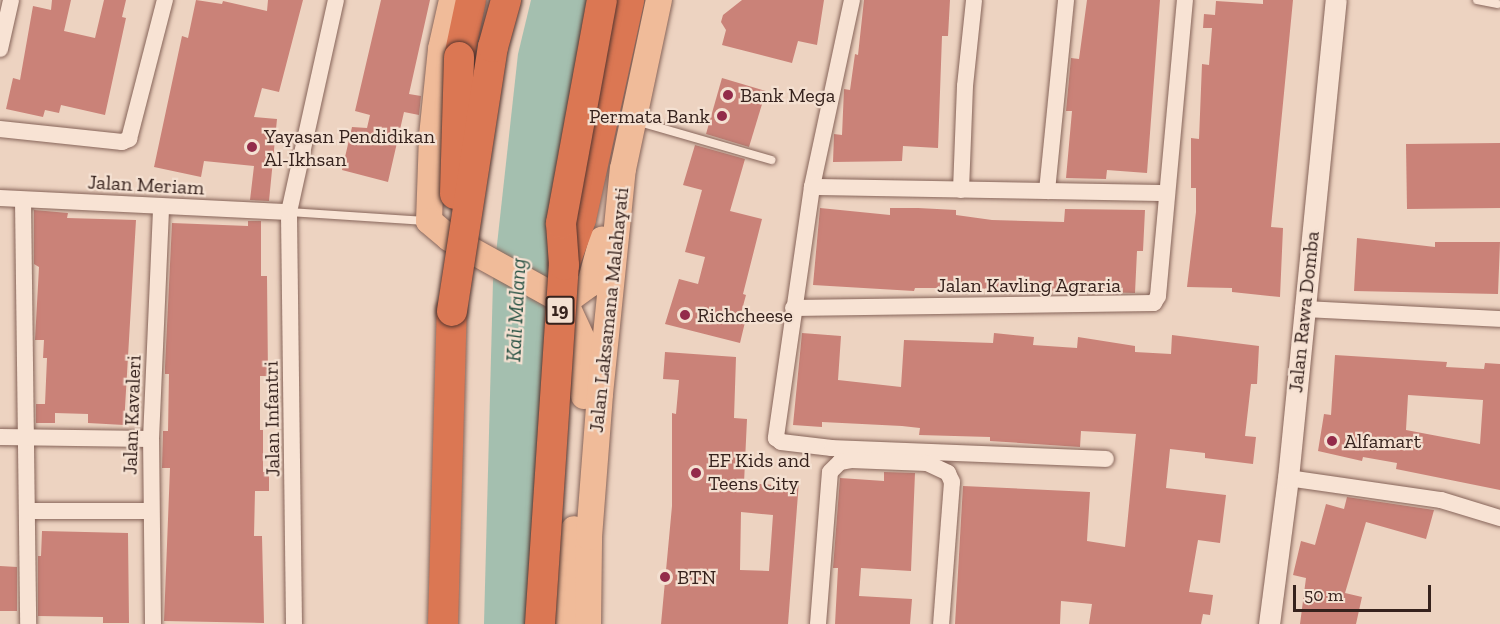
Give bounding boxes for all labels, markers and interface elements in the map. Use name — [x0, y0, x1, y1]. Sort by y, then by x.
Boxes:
place label: Bank Mega — [740, 83, 835, 107]
marker: Bank Mega — [721, 88, 735, 102]
place label: Permata Bank — [589, 104, 710, 128]
marker: Permata Bank — [715, 109, 729, 123]
place label: Yayasan Pendidikan Al-Ikhsan — [264, 124, 435, 171]
marker: Yayasan Pendidikan Al-Ikhsan — [245, 140, 259, 154]
street label: Jalan Meriam — [87, 170, 205, 200]
street label: Jalan Laksamana Malahayati — [584, 186, 634, 434]
street label: Jalan Rawa Domba — [1284, 230, 1324, 394]
water label: Kali Malang — [501, 258, 531, 362]
street label: Jalan Kavling Agraria — [937, 273, 1121, 297]
road number: 19 — [545, 295, 575, 325]
place label: Richcheese — [697, 303, 793, 327]
marker: Richcheese — [678, 308, 692, 322]
street label: Jalan Kavaleri — [118, 355, 146, 475]
street label: Jalan Infantri — [259, 361, 285, 477]
place label: Alfamart — [1344, 429, 1421, 453]
marker: Alfamart — [1325, 434, 1339, 448]
place label: EF Kids and Teens City — [708, 449, 810, 496]
marker: EF Kids and Teens City — [689, 466, 703, 480]
place label: BTN — [677, 565, 716, 589]
marker: BTN — [658, 570, 672, 584]
scale bar — [1296, 573, 1434, 611]
text: 50 m — [1304, 584, 1343, 606]

